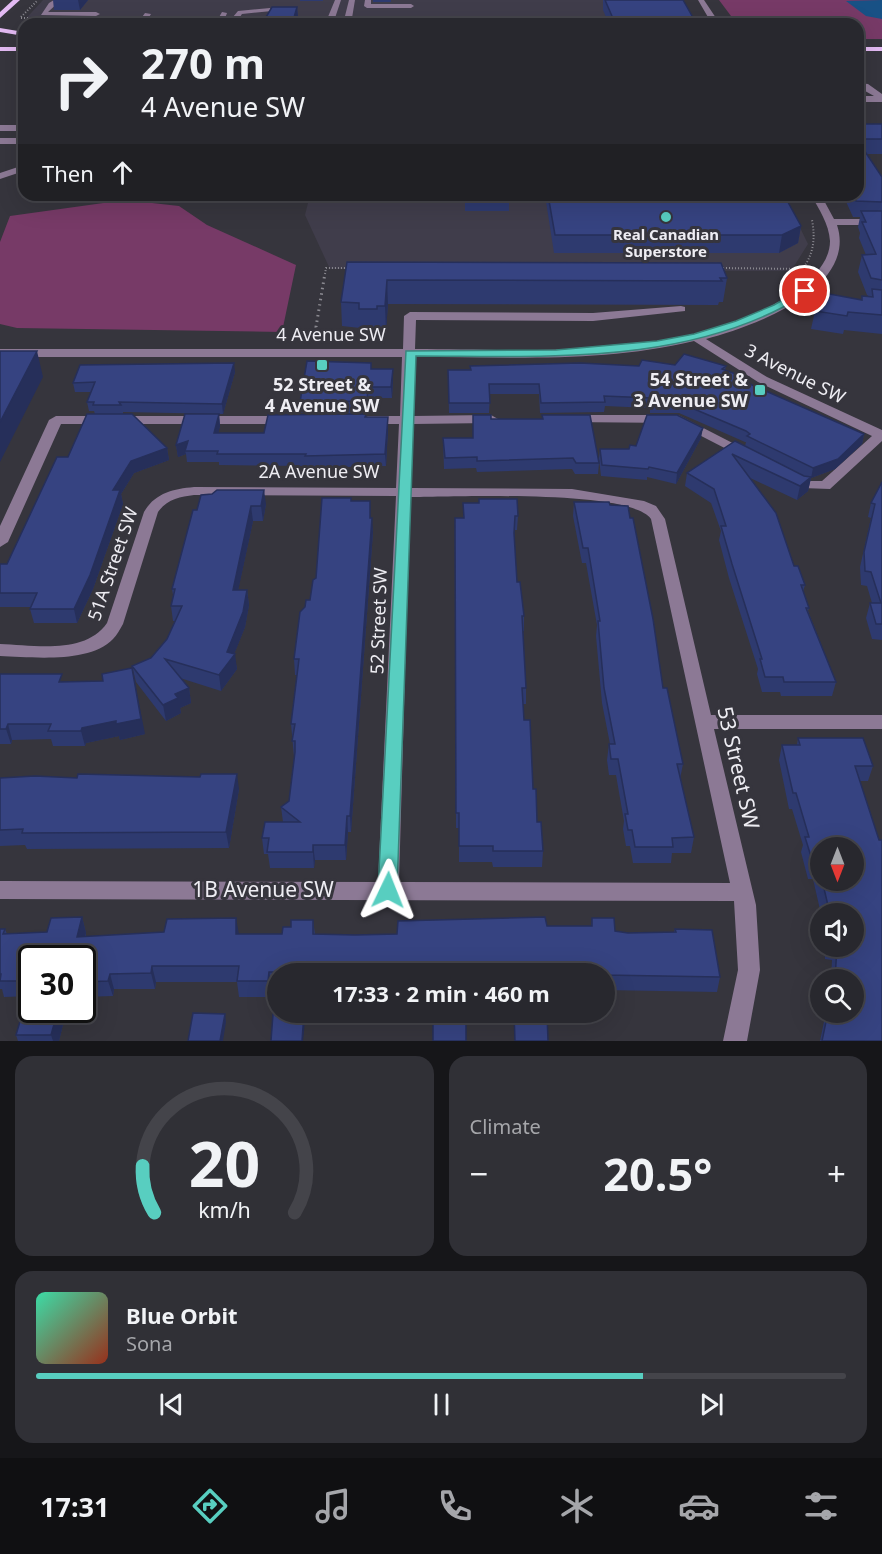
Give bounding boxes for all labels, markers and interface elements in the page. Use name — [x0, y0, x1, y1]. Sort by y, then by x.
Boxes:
text: 270 m — [141, 34, 265, 91]
icon: right — [42, 42, 120, 120]
text: 4 Avenue SW — [141, 88, 305, 125]
icon: ahead — [106, 156, 139, 189]
text: Then — [42, 158, 94, 188]
marker: Real Canadian Superstore — [659, 210, 673, 224]
place label: Real Canadian Superstore — [613, 224, 719, 261]
pin — [779, 265, 830, 316]
icon: arrive — [788, 274, 821, 307]
street label: 4 Avenue SW — [276, 322, 386, 346]
street label: 3 Avenue SW — [741, 338, 850, 409]
marker: 52 Street & 4 Avenue SW — [315, 358, 329, 372]
place label: 54 Street & 3 Avenue SW — [633, 367, 749, 412]
place label: 52 Street & 4 Avenue SW — [265, 372, 380, 417]
marker: 54 Street & 3 Avenue SW — [753, 383, 767, 397]
street label: 2A Avenue SW — [259, 459, 380, 483]
street label: 51A Street SW — [81, 504, 143, 624]
street label: 52 Street SW — [364, 567, 392, 675]
street label: 53 Street SW — [711, 704, 767, 832]
north arrow — [810, 837, 864, 891]
map controls — [810, 837, 864, 1023]
position arrow — [356, 858, 420, 922]
street label: 1B Avenue SW — [192, 875, 334, 903]
button: sound — [810, 903, 864, 957]
speed limit sign: 30 — [18, 945, 96, 1023]
button: search — [810, 969, 864, 1023]
text: 17:33 · 2 min · 460 m — [332, 978, 550, 1008]
text: Climate — [470, 1113, 541, 1140]
text: 20 — [189, 1120, 260, 1205]
text: 20.5° — [603, 1143, 712, 1204]
text: − — [470, 1151, 488, 1196]
text: + — [827, 1151, 846, 1196]
text: km/h — [198, 1195, 251, 1224]
text: Blue Orbit — [126, 1300, 238, 1330]
text: Sona — [126, 1330, 173, 1357]
icon: previous — [155, 1388, 188, 1421]
icon: pause — [425, 1388, 458, 1421]
icon: next — [695, 1388, 728, 1421]
icon: directions — [189, 1485, 231, 1527]
icon: music — [312, 1485, 354, 1527]
icon: phone — [434, 1485, 476, 1527]
icon: climate — [556, 1485, 598, 1527]
icon: car — [678, 1485, 720, 1527]
icon: filters — [800, 1485, 842, 1527]
text: 17:31 — [40, 1488, 109, 1525]

